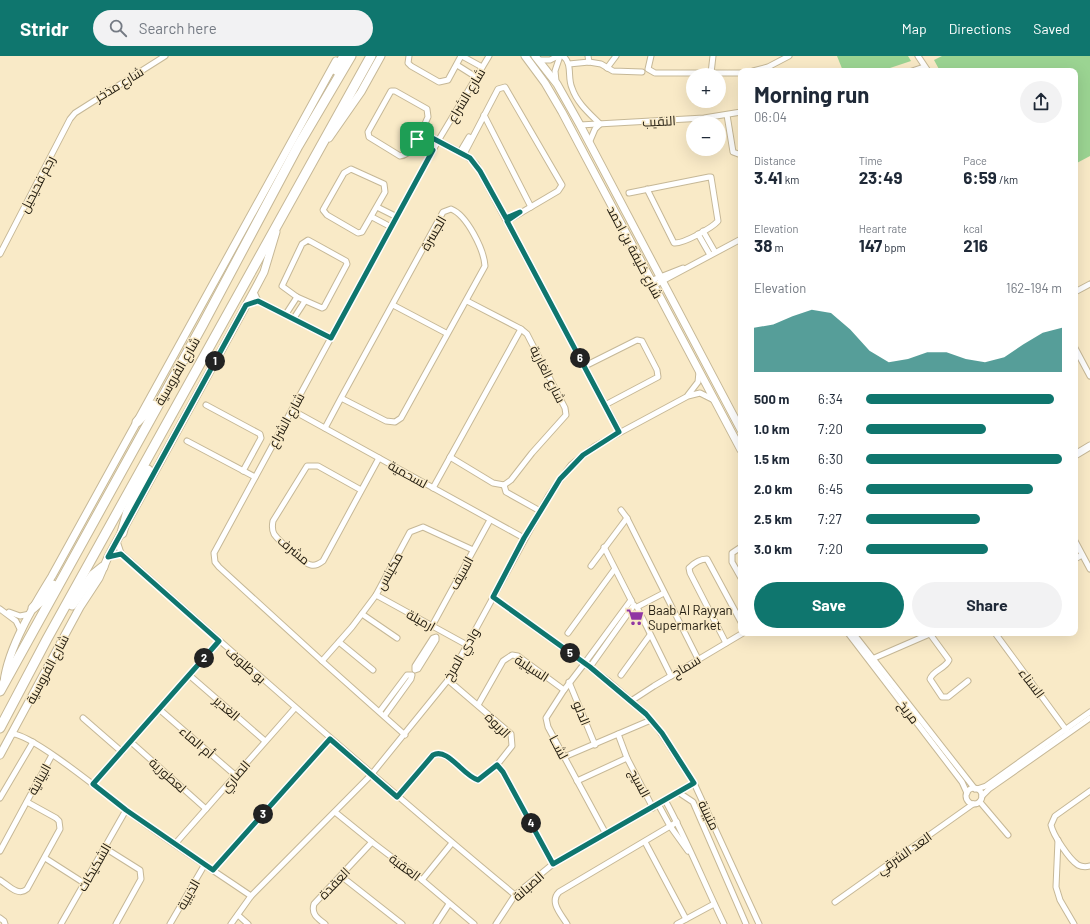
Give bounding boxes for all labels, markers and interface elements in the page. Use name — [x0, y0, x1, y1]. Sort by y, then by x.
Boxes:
search box — [93, 10, 373, 46]
text: Stridr — [20, 17, 69, 40]
icon: search — [107, 17, 129, 39]
text: Search here — [139, 19, 217, 37]
text: Map — [902, 20, 927, 37]
text: Directions — [949, 20, 1011, 37]
text: Saved — [1033, 20, 1070, 37]
street label: شارع مذخر — [91, 63, 147, 106]
street label: شارع الشراع — [444, 65, 489, 126]
map controls — [686, 68, 726, 156]
button: + — [686, 68, 726, 108]
text: Morning run — [754, 81, 869, 107]
button: share — [1020, 81, 1062, 123]
text: 06:04 — [754, 109, 787, 125]
street label: النقيب — [642, 112, 676, 130]
button: − — [686, 116, 726, 156]
pin — [400, 122, 434, 156]
icon: arrive — [406, 128, 428, 150]
street label: رجم فحيحيل — [16, 153, 60, 216]
text: Distance — [754, 154, 796, 167]
text: Time — [859, 154, 882, 167]
text: Pace — [963, 154, 987, 167]
text: 3.41 — [754, 167, 782, 187]
text: 23:49 — [859, 167, 903, 187]
text: 6:59 — [963, 167, 997, 187]
text: km — [782, 173, 799, 186]
text: /km — [997, 173, 1018, 186]
street label: شارع خليفة بن احمد — [603, 203, 666, 302]
street label: الجسرة — [417, 213, 449, 253]
text: Elevation — [754, 222, 798, 235]
text: Heart rate — [859, 222, 907, 235]
text: kcal — [963, 222, 983, 235]
text: 38 — [754, 235, 772, 255]
text: 147 — [859, 235, 882, 255]
text: 216 — [963, 235, 988, 255]
text: m — [772, 241, 784, 254]
text: bpm — [882, 241, 906, 254]
text: Elevation — [754, 280, 806, 296]
text: 162–194 m — [1006, 280, 1062, 296]
street label: شارع الفروسية — [151, 334, 204, 409]
street label: شارع الغارية — [526, 343, 569, 406]
pin: 6 — [570, 348, 590, 368]
pin: 1 — [205, 351, 225, 371]
text: 6 — [577, 351, 583, 364]
text: 1 — [213, 354, 217, 367]
street label: شارع الشراع — [264, 390, 309, 451]
text: 500 m — [754, 391, 789, 407]
text: 6:34 — [818, 391, 843, 407]
text: 1.0 km — [754, 421, 790, 437]
text: 7:20 — [818, 421, 843, 437]
text: 1.5 km — [754, 451, 790, 467]
text: 6:30 — [818, 451, 843, 467]
street label: لسحمية — [385, 457, 431, 491]
text: 2.0 km — [754, 481, 792, 497]
text: 6:45 — [818, 481, 843, 497]
text: 2.5 km — [754, 511, 792, 527]
text: 7:27 — [818, 511, 842, 527]
street label: مشرف — [275, 532, 313, 568]
text: 3.0 km — [754, 541, 792, 557]
text: 7:20 — [818, 541, 843, 557]
street label: مكينس — [372, 549, 406, 593]
street label: السيف — [445, 553, 477, 593]
button: Save — [754, 582, 904, 628]
button: Share — [912, 582, 1062, 628]
place label: Baab Al Rayyan Supermarket — [648, 602, 733, 633]
street label: ارميلة — [404, 606, 438, 634]
supermarket icon: Baab Al Rayyan Supermarket — [625, 607, 645, 627]
street label: وادي المرخ — [439, 625, 485, 685]
street label: شارع الفروسية — [22, 632, 73, 707]
street label: بو ظلوف — [223, 643, 269, 687]
pin: 5 — [560, 643, 580, 663]
text: 5 — [567, 646, 573, 659]
pin: 2 — [194, 648, 214, 668]
text: 2 — [201, 651, 207, 664]
street label: السيلية — [512, 651, 552, 685]
street label: سماح — [669, 651, 704, 682]
street label: السناء — [1016, 665, 1048, 701]
street label: الغدير — [210, 692, 243, 724]
street label: مريخ — [894, 697, 923, 727]
street label: الدلو — [570, 698, 594, 728]
street label: الربوة — [482, 709, 514, 741]
street label: أم الماء — [175, 723, 218, 763]
street label: لشــا — [546, 732, 572, 762]
street label: لعطورية — [146, 754, 190, 796]
street label: الصاري — [217, 757, 255, 797]
street label: البياتية — [24, 761, 54, 797]
street label: السيج — [625, 766, 654, 801]
street label: متيبنة — [695, 797, 723, 833]
pin: 3 — [253, 804, 273, 824]
text: 3 — [260, 807, 266, 820]
pin: 4 — [521, 813, 541, 833]
text: 4 — [528, 816, 534, 829]
street label: العد الشرقي — [873, 828, 936, 880]
street label: الشكيكات — [74, 840, 114, 894]
street label: العقبة — [386, 850, 424, 884]
street label: العقدة — [315, 864, 353, 902]
street label: الصبانة — [509, 868, 547, 904]
street label: الذيبية — [173, 876, 203, 912]

